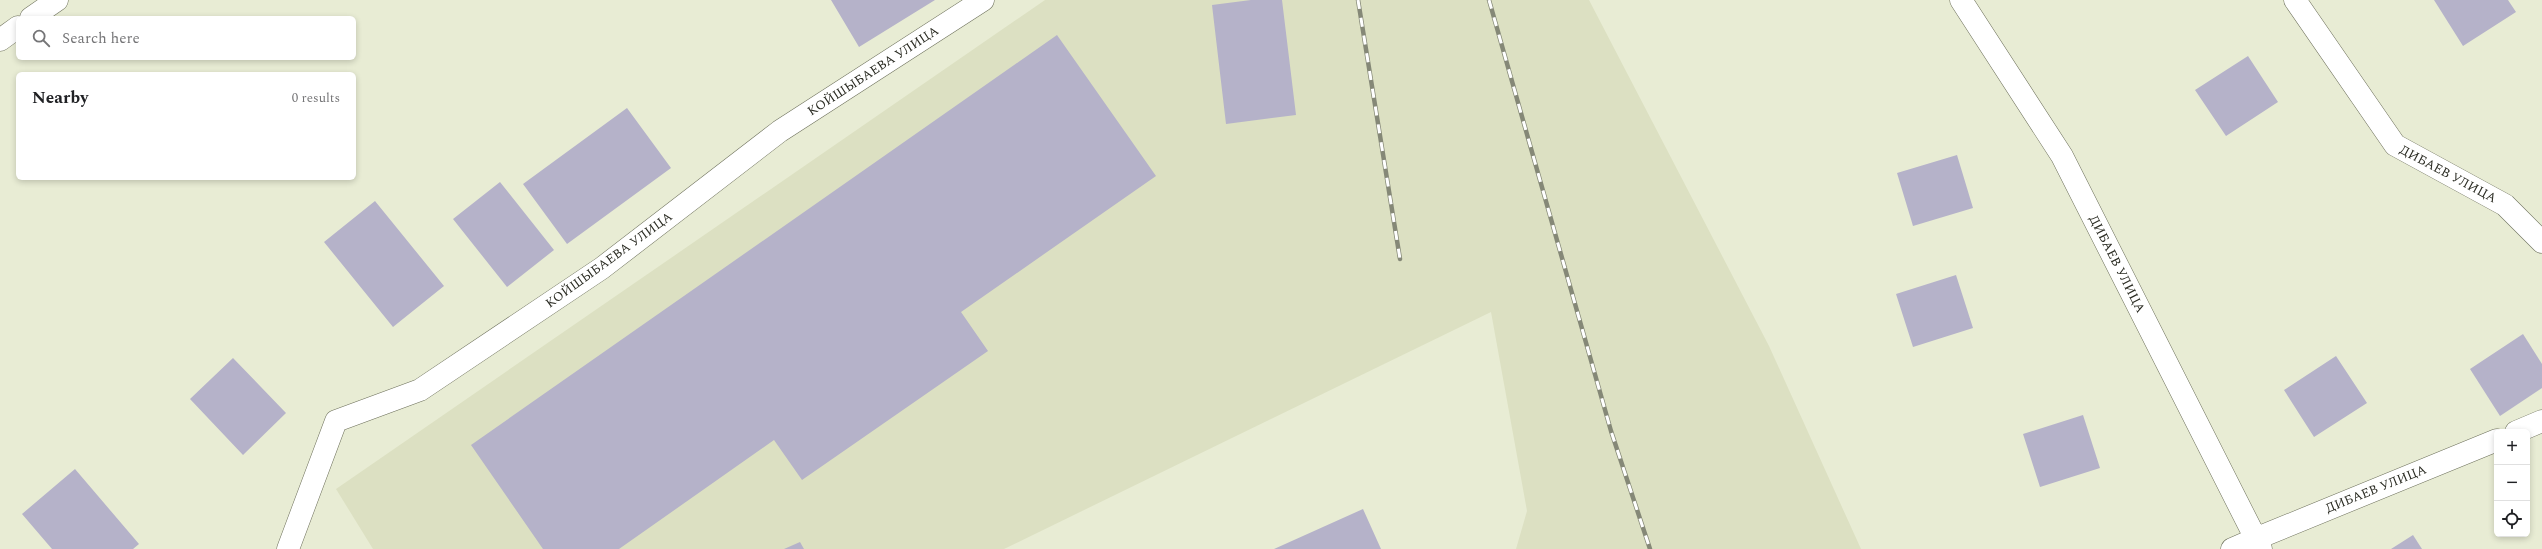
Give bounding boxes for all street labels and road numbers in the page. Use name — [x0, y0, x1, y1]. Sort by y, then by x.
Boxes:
street label: КОЙШЫБАЕВА УЛИЦА — [803, 21, 943, 121]
street label: ДИБАЕВ УЛИЦА — [2396, 140, 2500, 208]
street label: КОЙШЫБАЕВА УЛИЦА — [541, 207, 677, 313]
street label: ДИБАЕВ УЛИЦА — [2084, 212, 2150, 317]
street label: ДИБАЕВ УЛИЦА — [2322, 460, 2430, 518]

